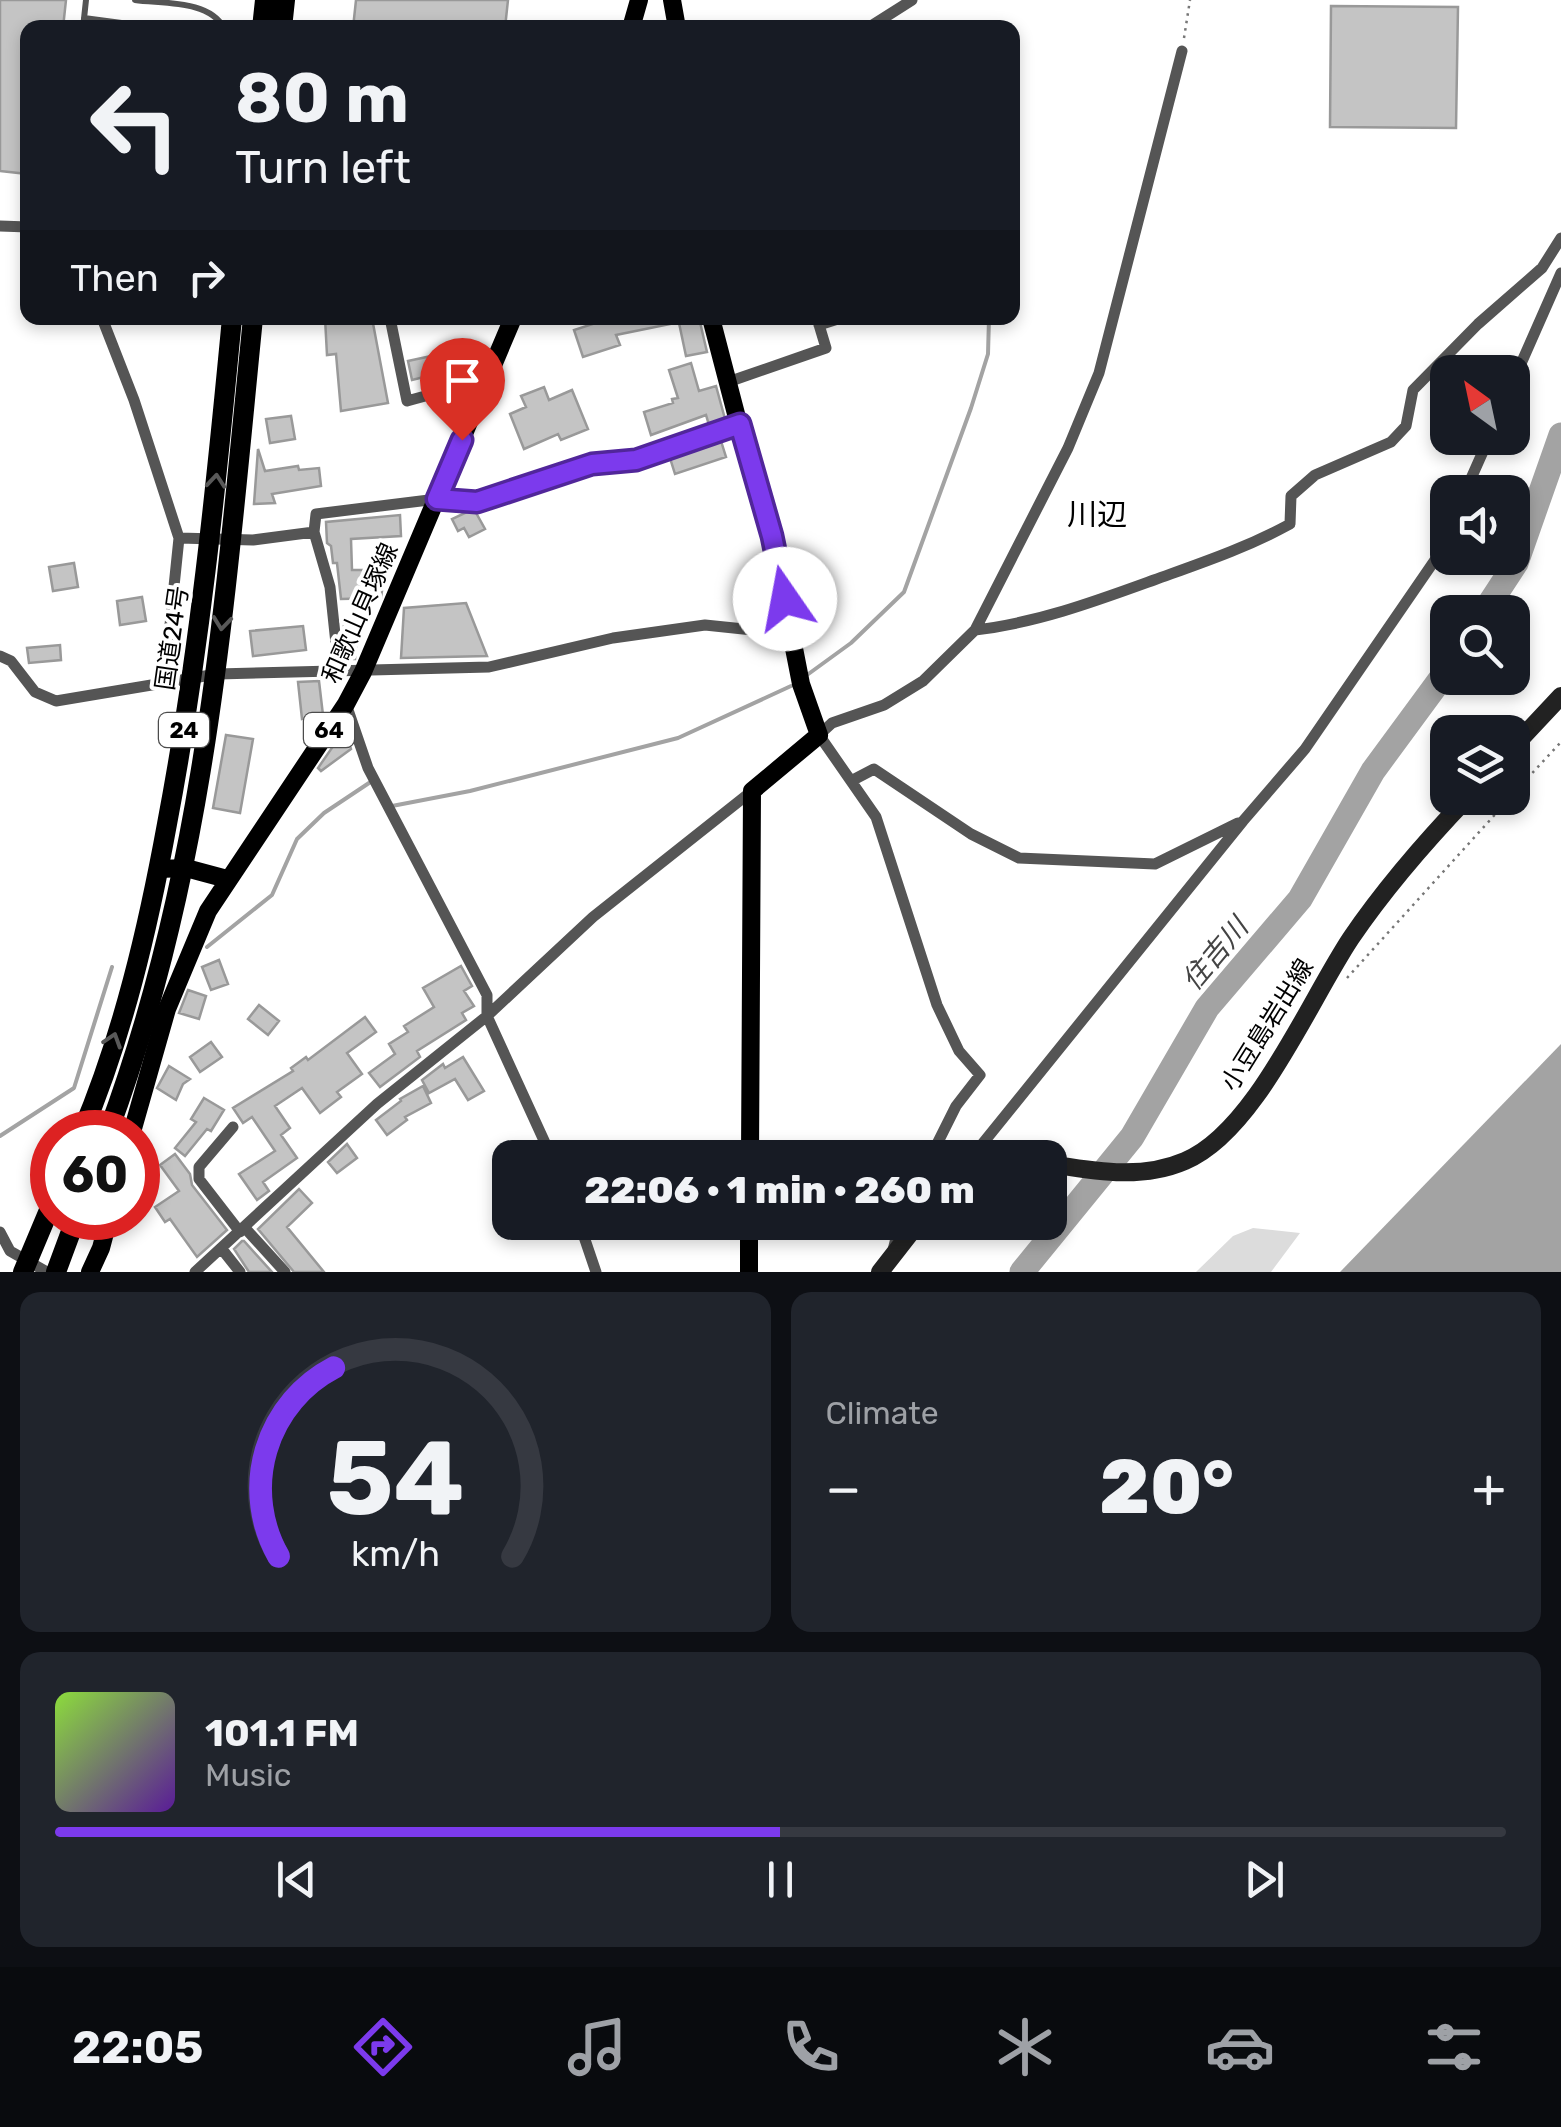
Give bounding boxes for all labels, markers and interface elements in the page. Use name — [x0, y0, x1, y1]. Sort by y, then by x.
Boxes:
text: 80 m — [235, 57, 409, 140]
icon: left — [70, 60, 200, 190]
text: Turn left — [235, 141, 411, 194]
icon: right — [179, 250, 234, 305]
text: Then — [70, 255, 159, 301]
pin — [420, 338, 505, 441]
icon: arrive — [435, 353, 490, 408]
north arrow — [1430, 355, 1530, 455]
map controls — [1430, 355, 1530, 815]
one-way arrow — [205, 472, 227, 488]
button: sound — [1430, 475, 1530, 575]
district label: 川辺 — [1067, 497, 1127, 533]
street label: 和歌山貝塚線 — [316, 539, 404, 687]
position arrow — [733, 547, 837, 651]
street label: 国道24号 — [150, 584, 194, 692]
button: search — [1430, 595, 1530, 695]
one-way arrow — [212, 616, 234, 632]
road number: 24 — [159, 713, 209, 747]
road number: 64 — [304, 713, 354, 747]
button: layers — [1430, 715, 1530, 815]
water label: 住吉川 — [1175, 909, 1257, 997]
street label: 小豆島岩出線 — [1215, 954, 1319, 1096]
one-way arrow — [102, 1032, 122, 1049]
speed limit sign: 60 — [30, 1110, 160, 1240]
text: 22:06 · 1 min · 260 m — [584, 1167, 975, 1213]
text: Climate — [826, 1394, 939, 1432]
text: 54 — [326, 1417, 464, 1540]
text: 20° — [1099, 1443, 1234, 1532]
text: − — [826, 1456, 861, 1521]
text: + — [1472, 1456, 1506, 1521]
text: km/h — [351, 1533, 440, 1575]
text: 101.1 FM — [205, 1710, 359, 1756]
text: Music — [205, 1756, 291, 1794]
icon: previous — [269, 1852, 324, 1907]
icon: pause — [753, 1852, 808, 1907]
icon: next — [1237, 1852, 1292, 1907]
icon: directions — [348, 2012, 418, 2082]
icon: music — [562, 2012, 632, 2082]
icon: phone — [776, 2012, 846, 2082]
icon: climate — [990, 2012, 1060, 2082]
icon: car — [1205, 2012, 1275, 2082]
icon: filters — [1419, 2012, 1489, 2082]
text: 22:05 — [72, 2021, 203, 2074]

